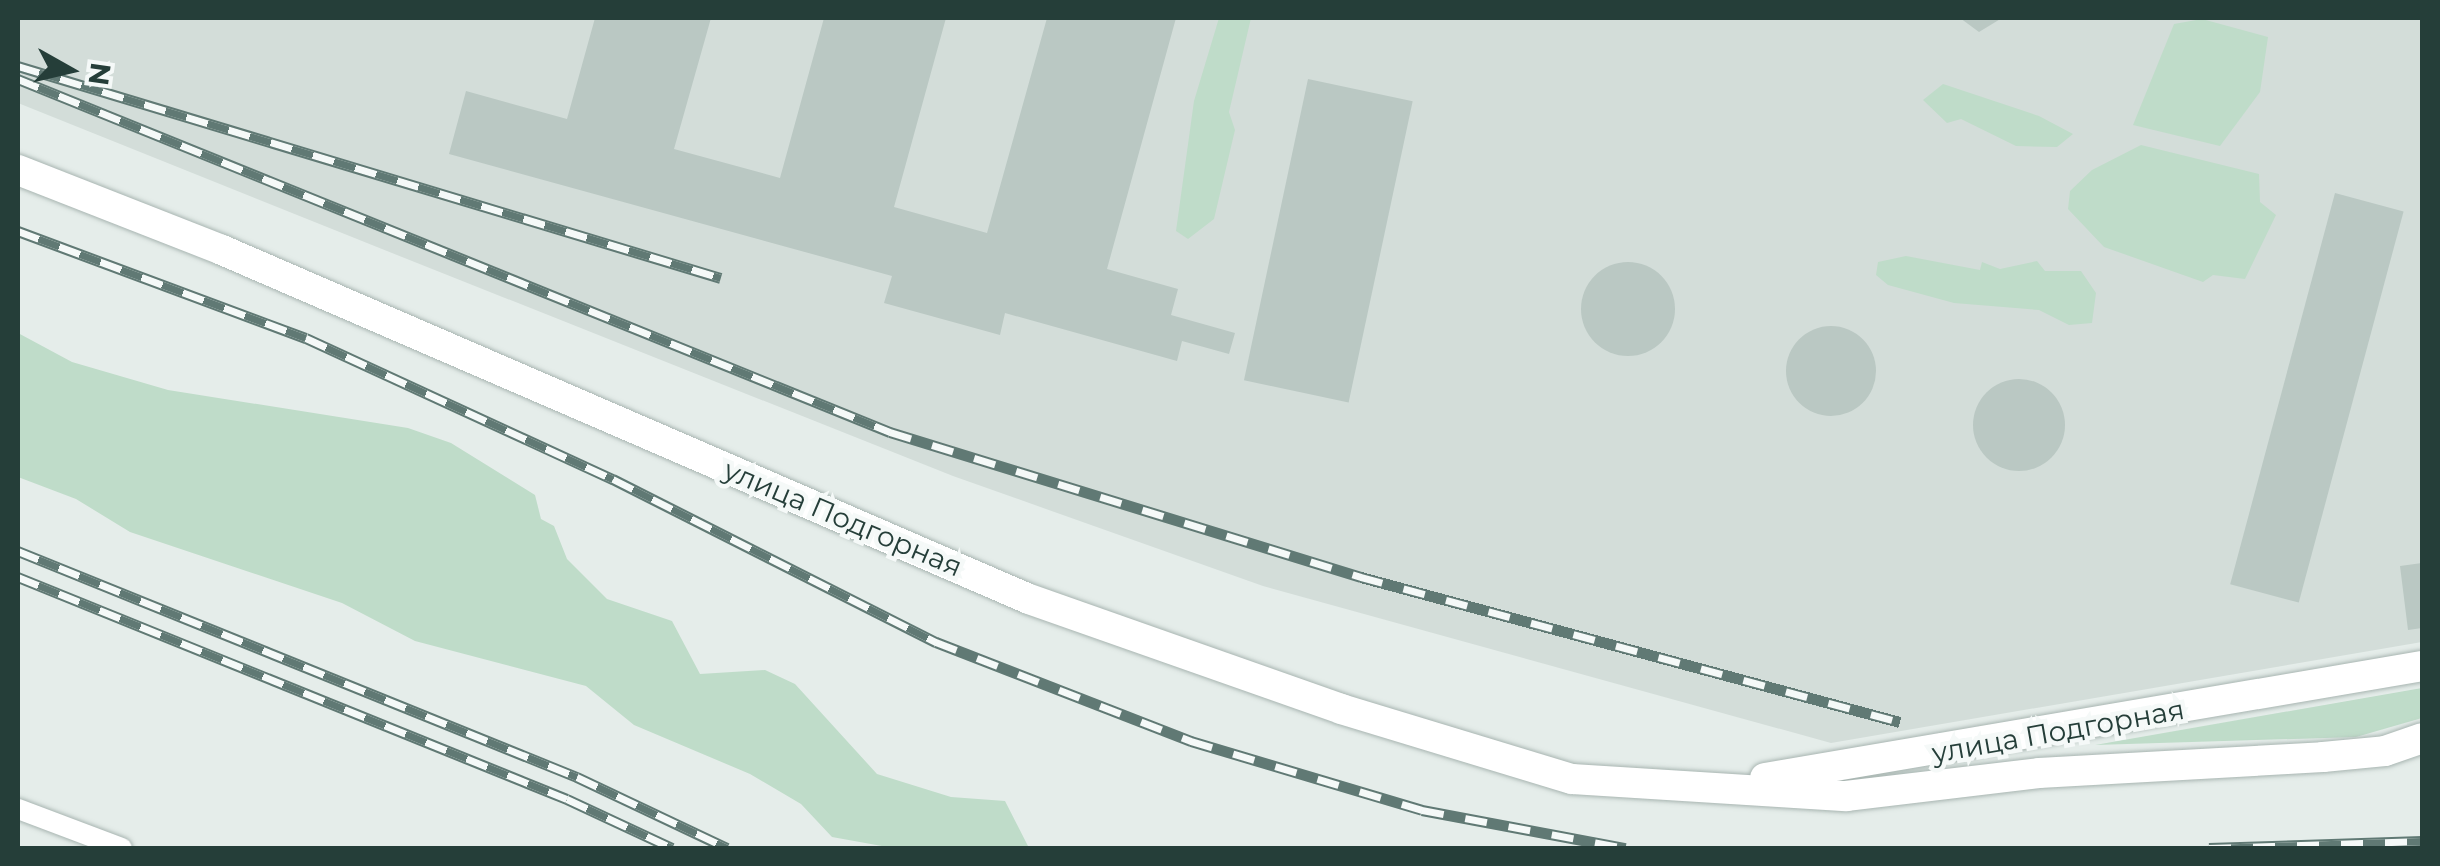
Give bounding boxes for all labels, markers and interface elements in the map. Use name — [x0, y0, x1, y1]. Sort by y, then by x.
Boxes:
north arrow — [20, 20, 120, 120]
text: N — [81, 61, 118, 88]
street label: улица Подгорная — [719, 453, 967, 583]
street label: улица Подгорная — [1929, 692, 2187, 770]

